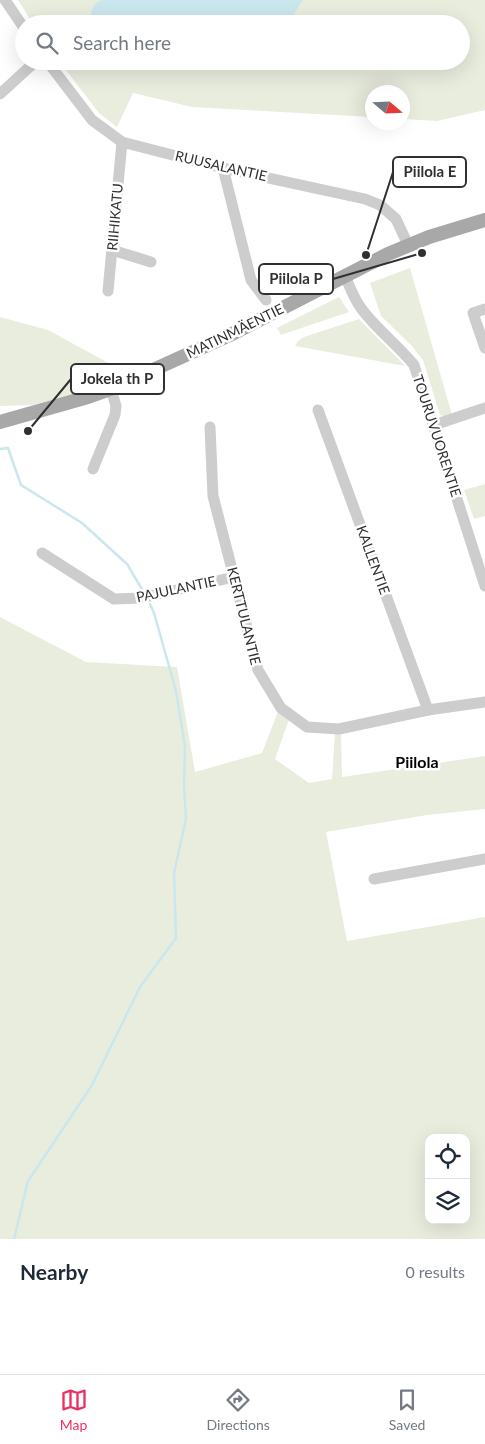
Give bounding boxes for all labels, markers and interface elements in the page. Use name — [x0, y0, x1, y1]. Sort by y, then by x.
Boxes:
search box — [15, 15, 470, 70]
icon: search — [33, 29, 61, 57]
text: Search here — [73, 31, 171, 54]
north arrow — [365, 85, 410, 130]
street label: RUUSALANTIE — [173, 147, 269, 184]
callout: Piilola E — [393, 157, 466, 187]
text: Piilola E — [404, 162, 457, 180]
street label: RIIHIKATU — [103, 183, 126, 251]
callout: Piilola P — [259, 264, 333, 294]
text: Piilola P — [269, 269, 323, 287]
street label: MATINMÄENTIE — [183, 300, 286, 361]
callout: Jokela th P — [71, 364, 164, 394]
text: Jokela th P — [81, 369, 153, 387]
street label: TOURUVUORENTIE — [410, 373, 465, 499]
street label: KALLENTIE — [353, 523, 394, 597]
street label: KERTTULANTIE — [224, 565, 265, 667]
street label: PAJULANTIE — [134, 572, 217, 605]
district label: Piilola — [395, 752, 439, 771]
map controls — [425, 1134, 470, 1224]
button: locate — [425, 1134, 470, 1179]
button: layers — [425, 1179, 470, 1224]
text: Nearby — [20, 1259, 88, 1284]
text: 0 results — [405, 1262, 465, 1281]
tab: Map — [60, 1386, 88, 1433]
tab: Directions — [207, 1386, 270, 1433]
tab: Saved — [389, 1386, 425, 1433]

